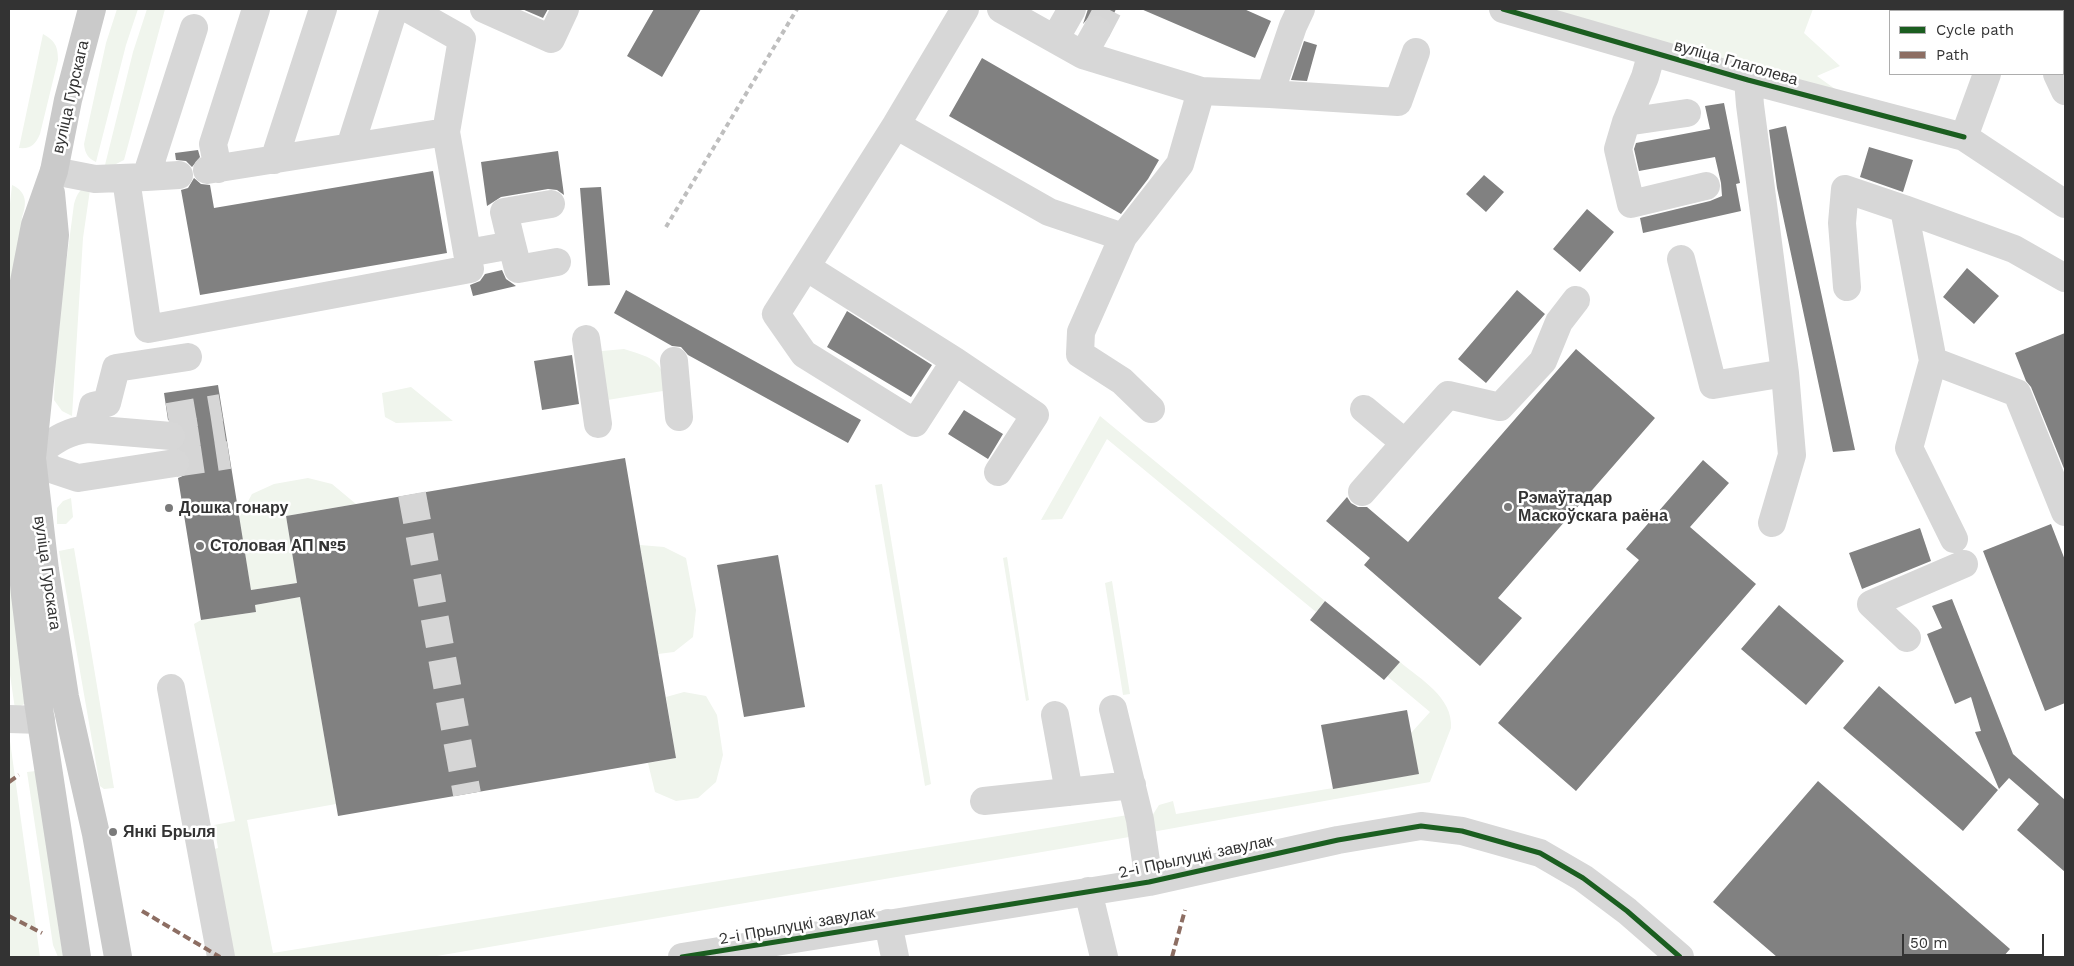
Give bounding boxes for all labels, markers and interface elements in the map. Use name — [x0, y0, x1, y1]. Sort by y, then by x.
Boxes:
legend — [1889, 10, 2064, 75]
text: Cycle path — [1936, 21, 2014, 39]
street label: вуліца Глаголева — [1672, 36, 1800, 90]
street label: вуліца Гурскага — [49, 39, 93, 155]
text: Path — [1936, 46, 1969, 64]
place label: Рэмаўтадар Маскоўскага раёна — [1518, 488, 1668, 526]
place label: Дошка гонару — [179, 498, 288, 518]
marker: Рэмаўтадар Маскоўскага раёна — [1502, 501, 1514, 513]
marker: Дошка гонару — [163, 502, 175, 514]
street label: вуліца Гурскага — [29, 515, 65, 631]
place label: Столовая АП №5 — [210, 536, 346, 556]
marker: Столовая АП №5 — [194, 540, 206, 552]
place label: Янкі Брыля — [123, 822, 216, 842]
marker: Янкі Брыля — [107, 826, 119, 838]
street label: 2-і Прылуцкі завулак — [1117, 831, 1275, 883]
street label: 2-і Прылуцкі завулак — [718, 903, 876, 949]
scale bar — [1904, 924, 2046, 956]
text: 50 m — [1910, 934, 1947, 952]

